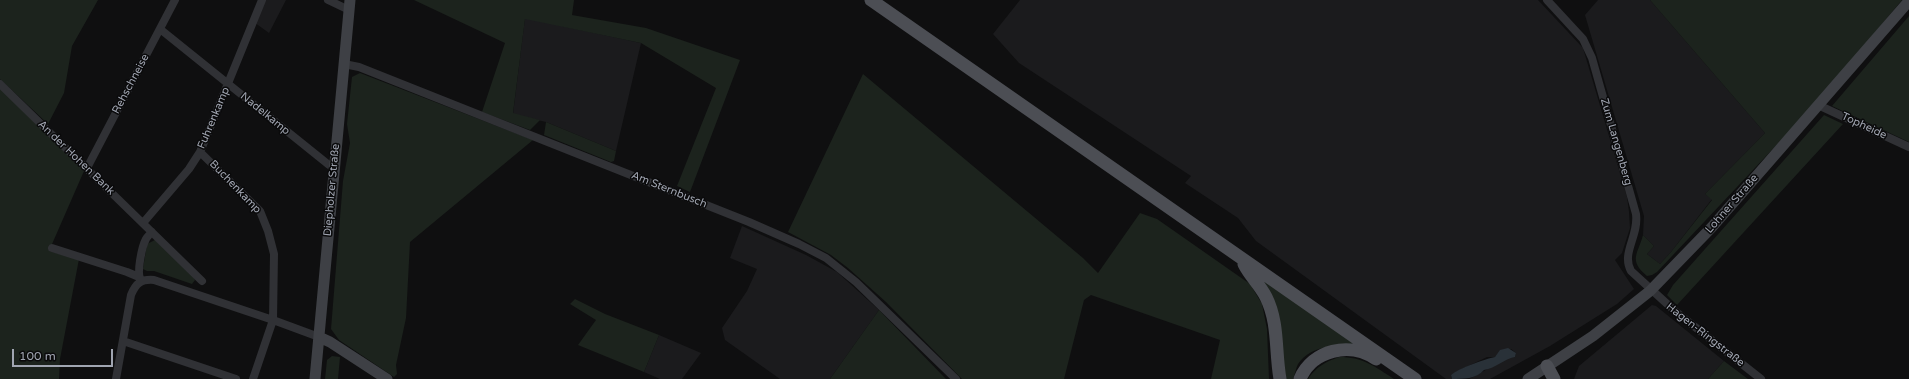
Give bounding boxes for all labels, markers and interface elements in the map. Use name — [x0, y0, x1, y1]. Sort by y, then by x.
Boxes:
street label: Rehschneise — [110, 52, 152, 116]
street label: Fuhrenkamp — [195, 85, 233, 151]
street label: Nadelkamp — [238, 90, 292, 138]
street label: Zum Langenberg — [1597, 97, 1635, 187]
street label: Topheide — [1839, 110, 1889, 142]
street label: An der Hohen Bank — [35, 118, 117, 198]
street label: Diepholzer Straße — [321, 143, 343, 237]
street label: Buchenkamp — [206, 158, 264, 216]
street label: Am Sternbusch — [629, 169, 709, 211]
street label: Lohner Straße — [1703, 172, 1761, 236]
street label: Hagen-Ringstraße — [1663, 300, 1747, 370]
scale bar — [14, 341, 115, 367]
text: 100 m — [19, 349, 56, 363]

